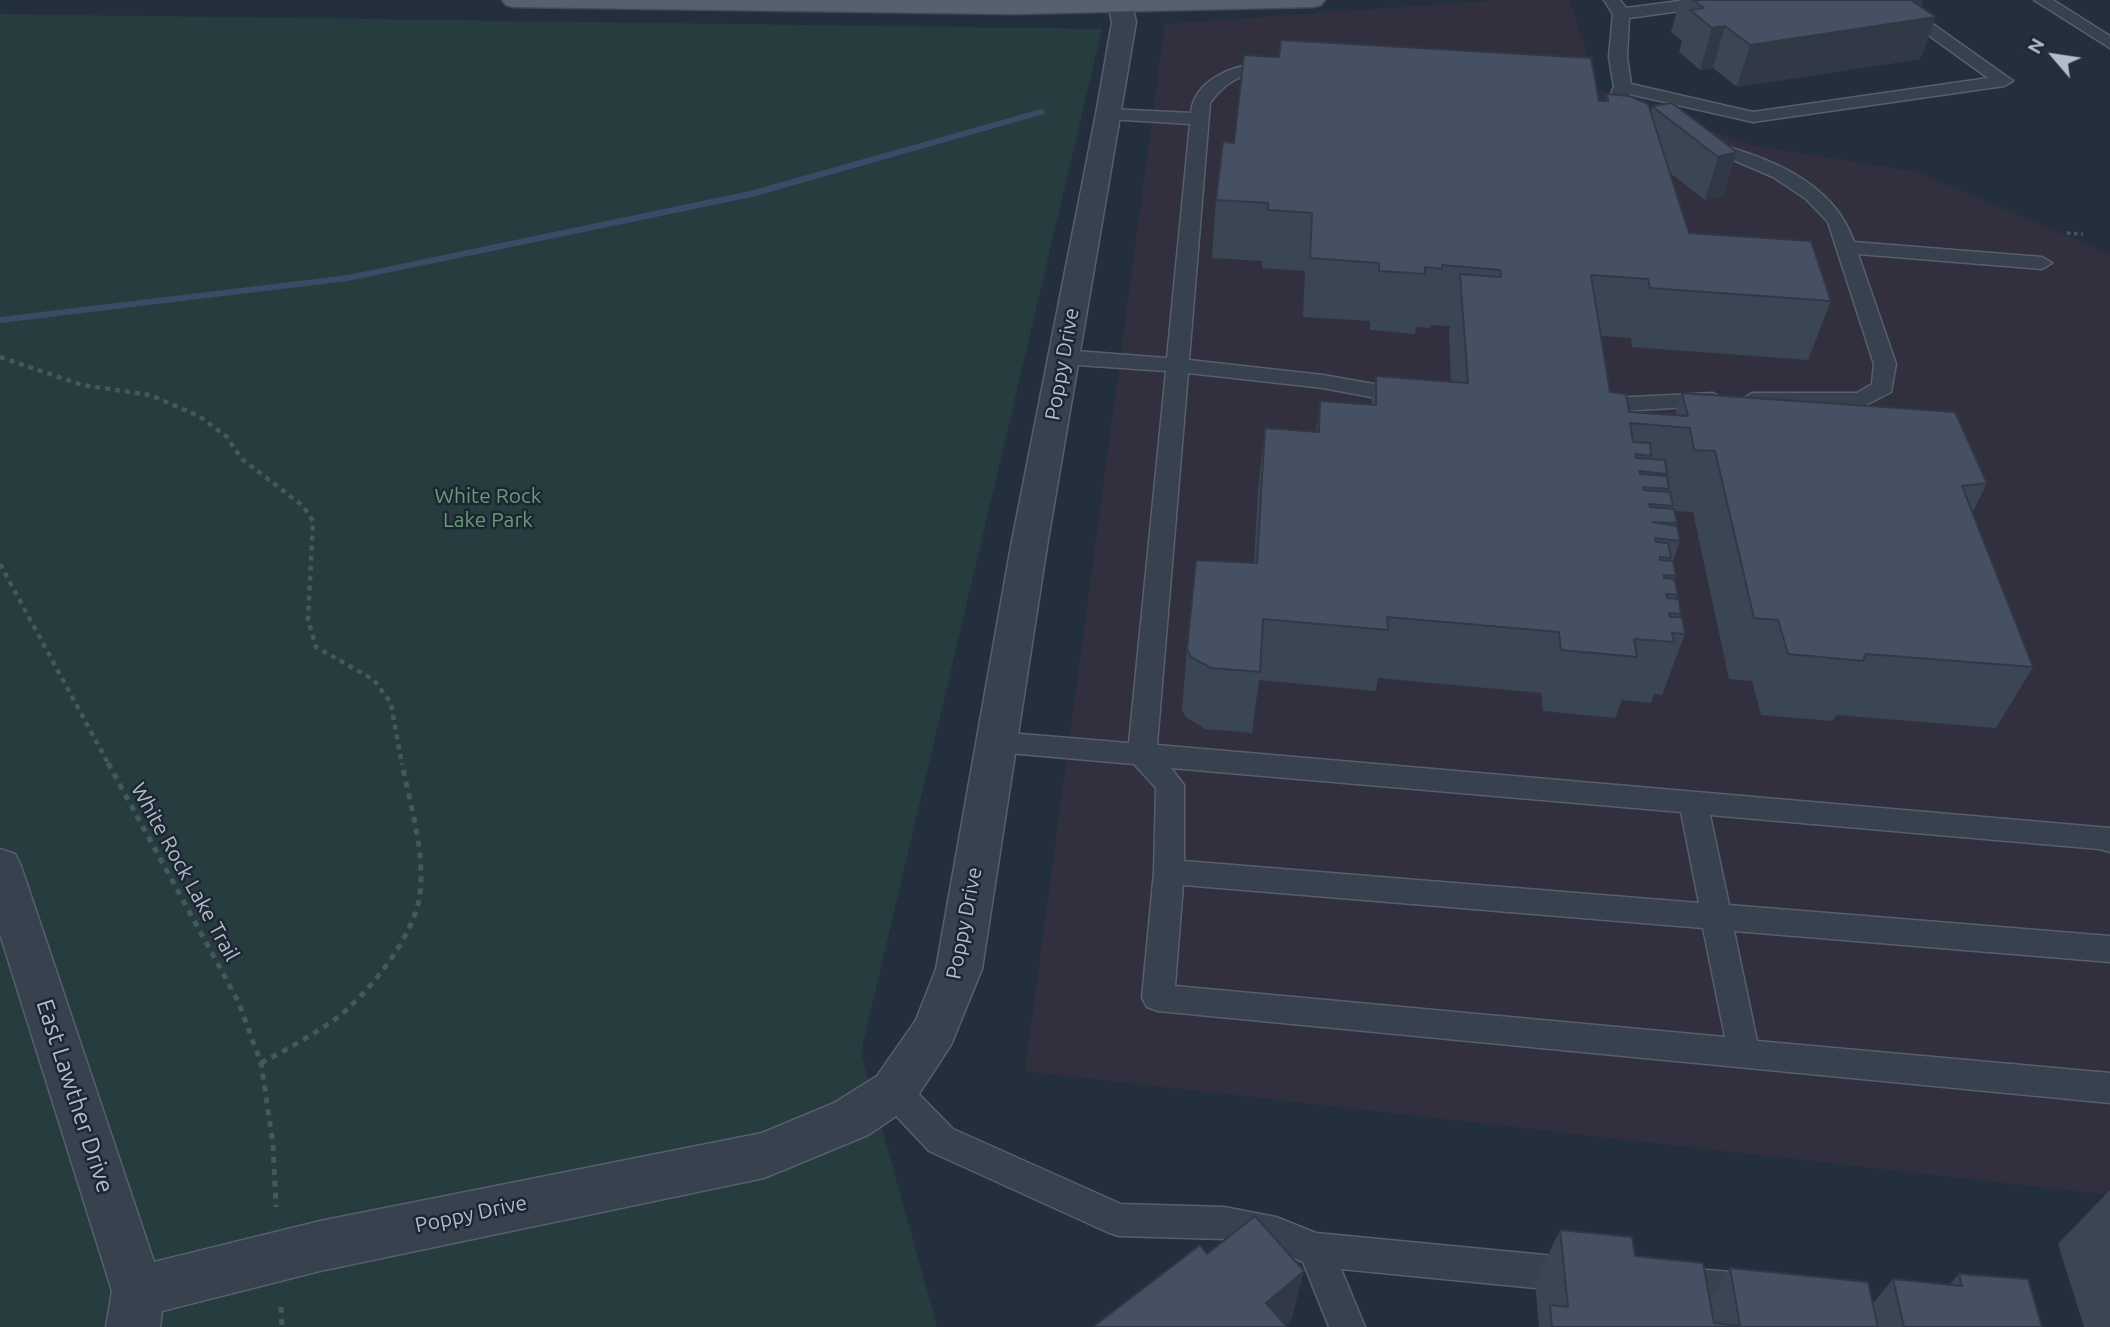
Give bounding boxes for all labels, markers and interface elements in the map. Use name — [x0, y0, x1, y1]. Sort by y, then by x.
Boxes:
north arrow — [2019, 21, 2089, 91]
text: N — [2023, 34, 2049, 57]
street label: Poppy Drive — [1040, 306, 1084, 422]
park label: White Rock Lake Park — [435, 483, 541, 533]
street label: White Rock Lake Trail — [125, 778, 245, 966]
street label: Poppy Drive — [941, 865, 987, 981]
street label: East Lawther Drive — [30, 995, 120, 1197]
street label: Poppy Drive — [413, 1190, 529, 1238]

